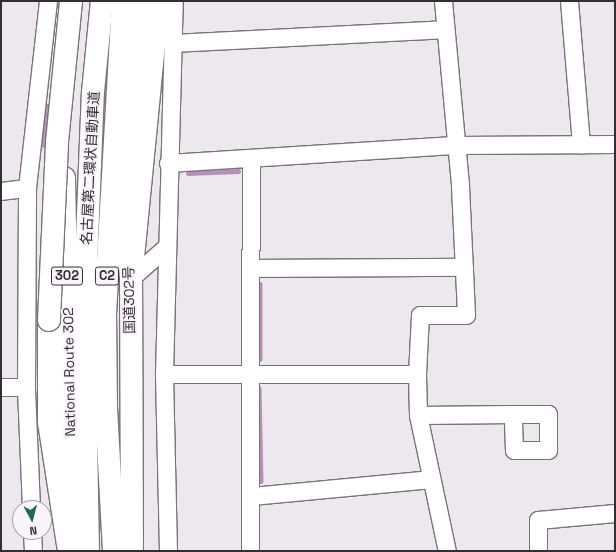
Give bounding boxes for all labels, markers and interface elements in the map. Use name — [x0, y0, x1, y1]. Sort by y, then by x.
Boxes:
street label: 名古屋第二環状自動車道 — [78, 91, 102, 245]
road number: 302 — [50, 265, 84, 287]
road number: C2 — [94, 265, 120, 287]
street label: 国道302号 — [120, 266, 138, 334]
street label: National Route 302 — [59, 307, 79, 437]
north arrow — [12, 500, 52, 540]
text: N — [29, 524, 38, 538]

